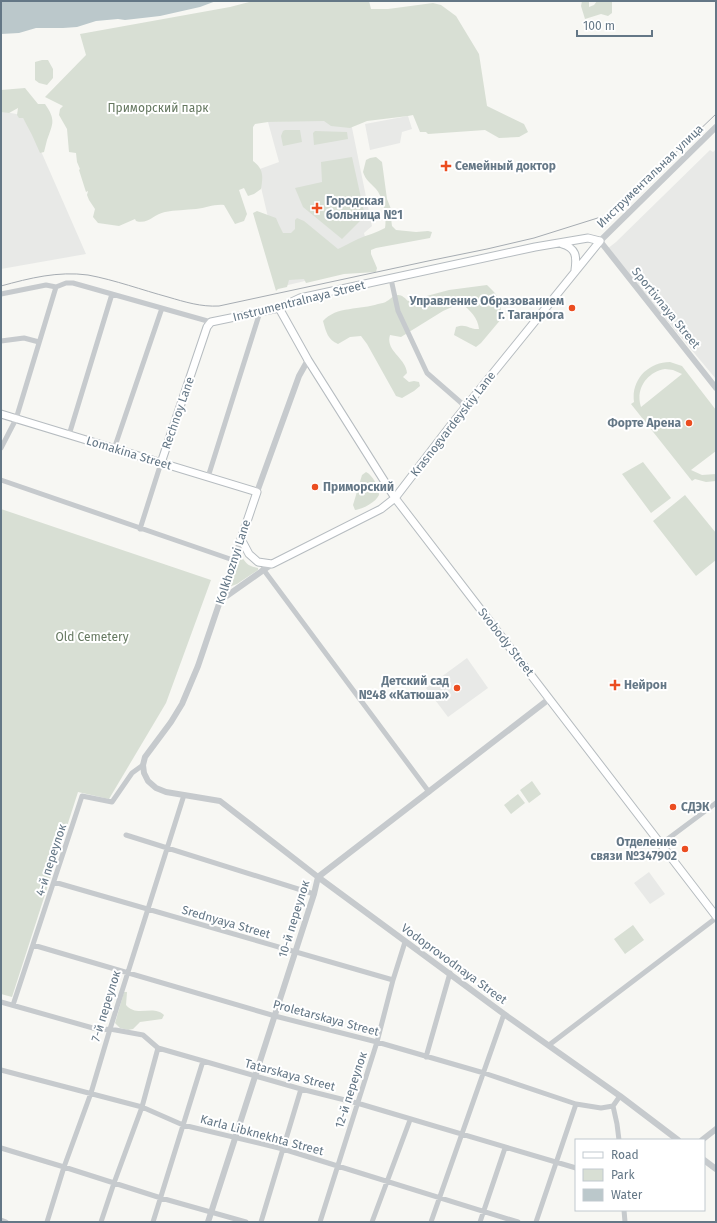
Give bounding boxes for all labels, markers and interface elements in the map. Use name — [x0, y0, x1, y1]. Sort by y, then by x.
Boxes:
scale bar — [577, 12, 652, 38]
text: 100 m — [583, 19, 615, 33]
park label: Приморский парк — [107, 101, 209, 115]
street label: Инструментальная улица — [594, 121, 706, 231]
place label: Семейный доктор — [455, 159, 556, 173]
marker: Семейный доктор — [440, 160, 452, 172]
place label: Городская больница №1 — [326, 194, 403, 222]
marker: Городская больница №1 — [311, 202, 323, 214]
street label: Sportivnaya Street — [629, 265, 703, 352]
street label: Instrumentralnaya Street — [231, 278, 367, 324]
place label: Управление Образованием г. Таганрога — [409, 294, 564, 322]
marker: Управление Образованием г. Таганрога — [567, 303, 577, 313]
street label: Krasnogvardeyskiy Lane — [408, 369, 498, 479]
street label: Rechnoy Lane — [159, 375, 197, 451]
place label: Форте Арена — [608, 416, 681, 430]
marker: Форте Арена — [684, 418, 694, 428]
street label: Lomakina Street — [85, 433, 174, 473]
place label: Приморский — [323, 480, 394, 494]
marker: Приморский — [310, 482, 320, 492]
street label: Kolkhoznyi Lane — [213, 518, 253, 606]
street label: Svobody Street — [475, 605, 537, 679]
park label: Old Cemetery — [55, 630, 129, 644]
place label: Детский сад №48 «Катюша» — [359, 674, 449, 702]
place label: Нейрон — [624, 678, 667, 692]
marker: Нейрон — [609, 679, 621, 691]
marker: Детский сад №48 «Катюша» — [452, 683, 462, 693]
place label: СДЭК — [681, 800, 710, 814]
marker: СДЭК — [668, 802, 678, 812]
street label: 4-й переулок — [33, 822, 69, 898]
place label: Отделение связи №347902 — [590, 835, 677, 863]
marker: Отделение связи №347902 — [680, 844, 690, 854]
street label: 10-й переулок — [276, 878, 313, 959]
street label: Srednyaya Street — [180, 903, 273, 942]
street label: Vodoprovodnaya Street — [398, 921, 510, 1007]
street label: 7-й переулок — [89, 968, 124, 1043]
street label: Proletarskaya Street — [271, 997, 381, 1039]
street label: 12-й переулок — [332, 1049, 370, 1130]
street label: Tatarskaya Street — [243, 1056, 337, 1094]
street label: Karla Libknekhta Street — [199, 1112, 326, 1158]
legend — [575, 1139, 705, 1211]
text: Road — [611, 1148, 639, 1162]
text: Park — [611, 1168, 635, 1182]
text: Water — [611, 1188, 643, 1202]

